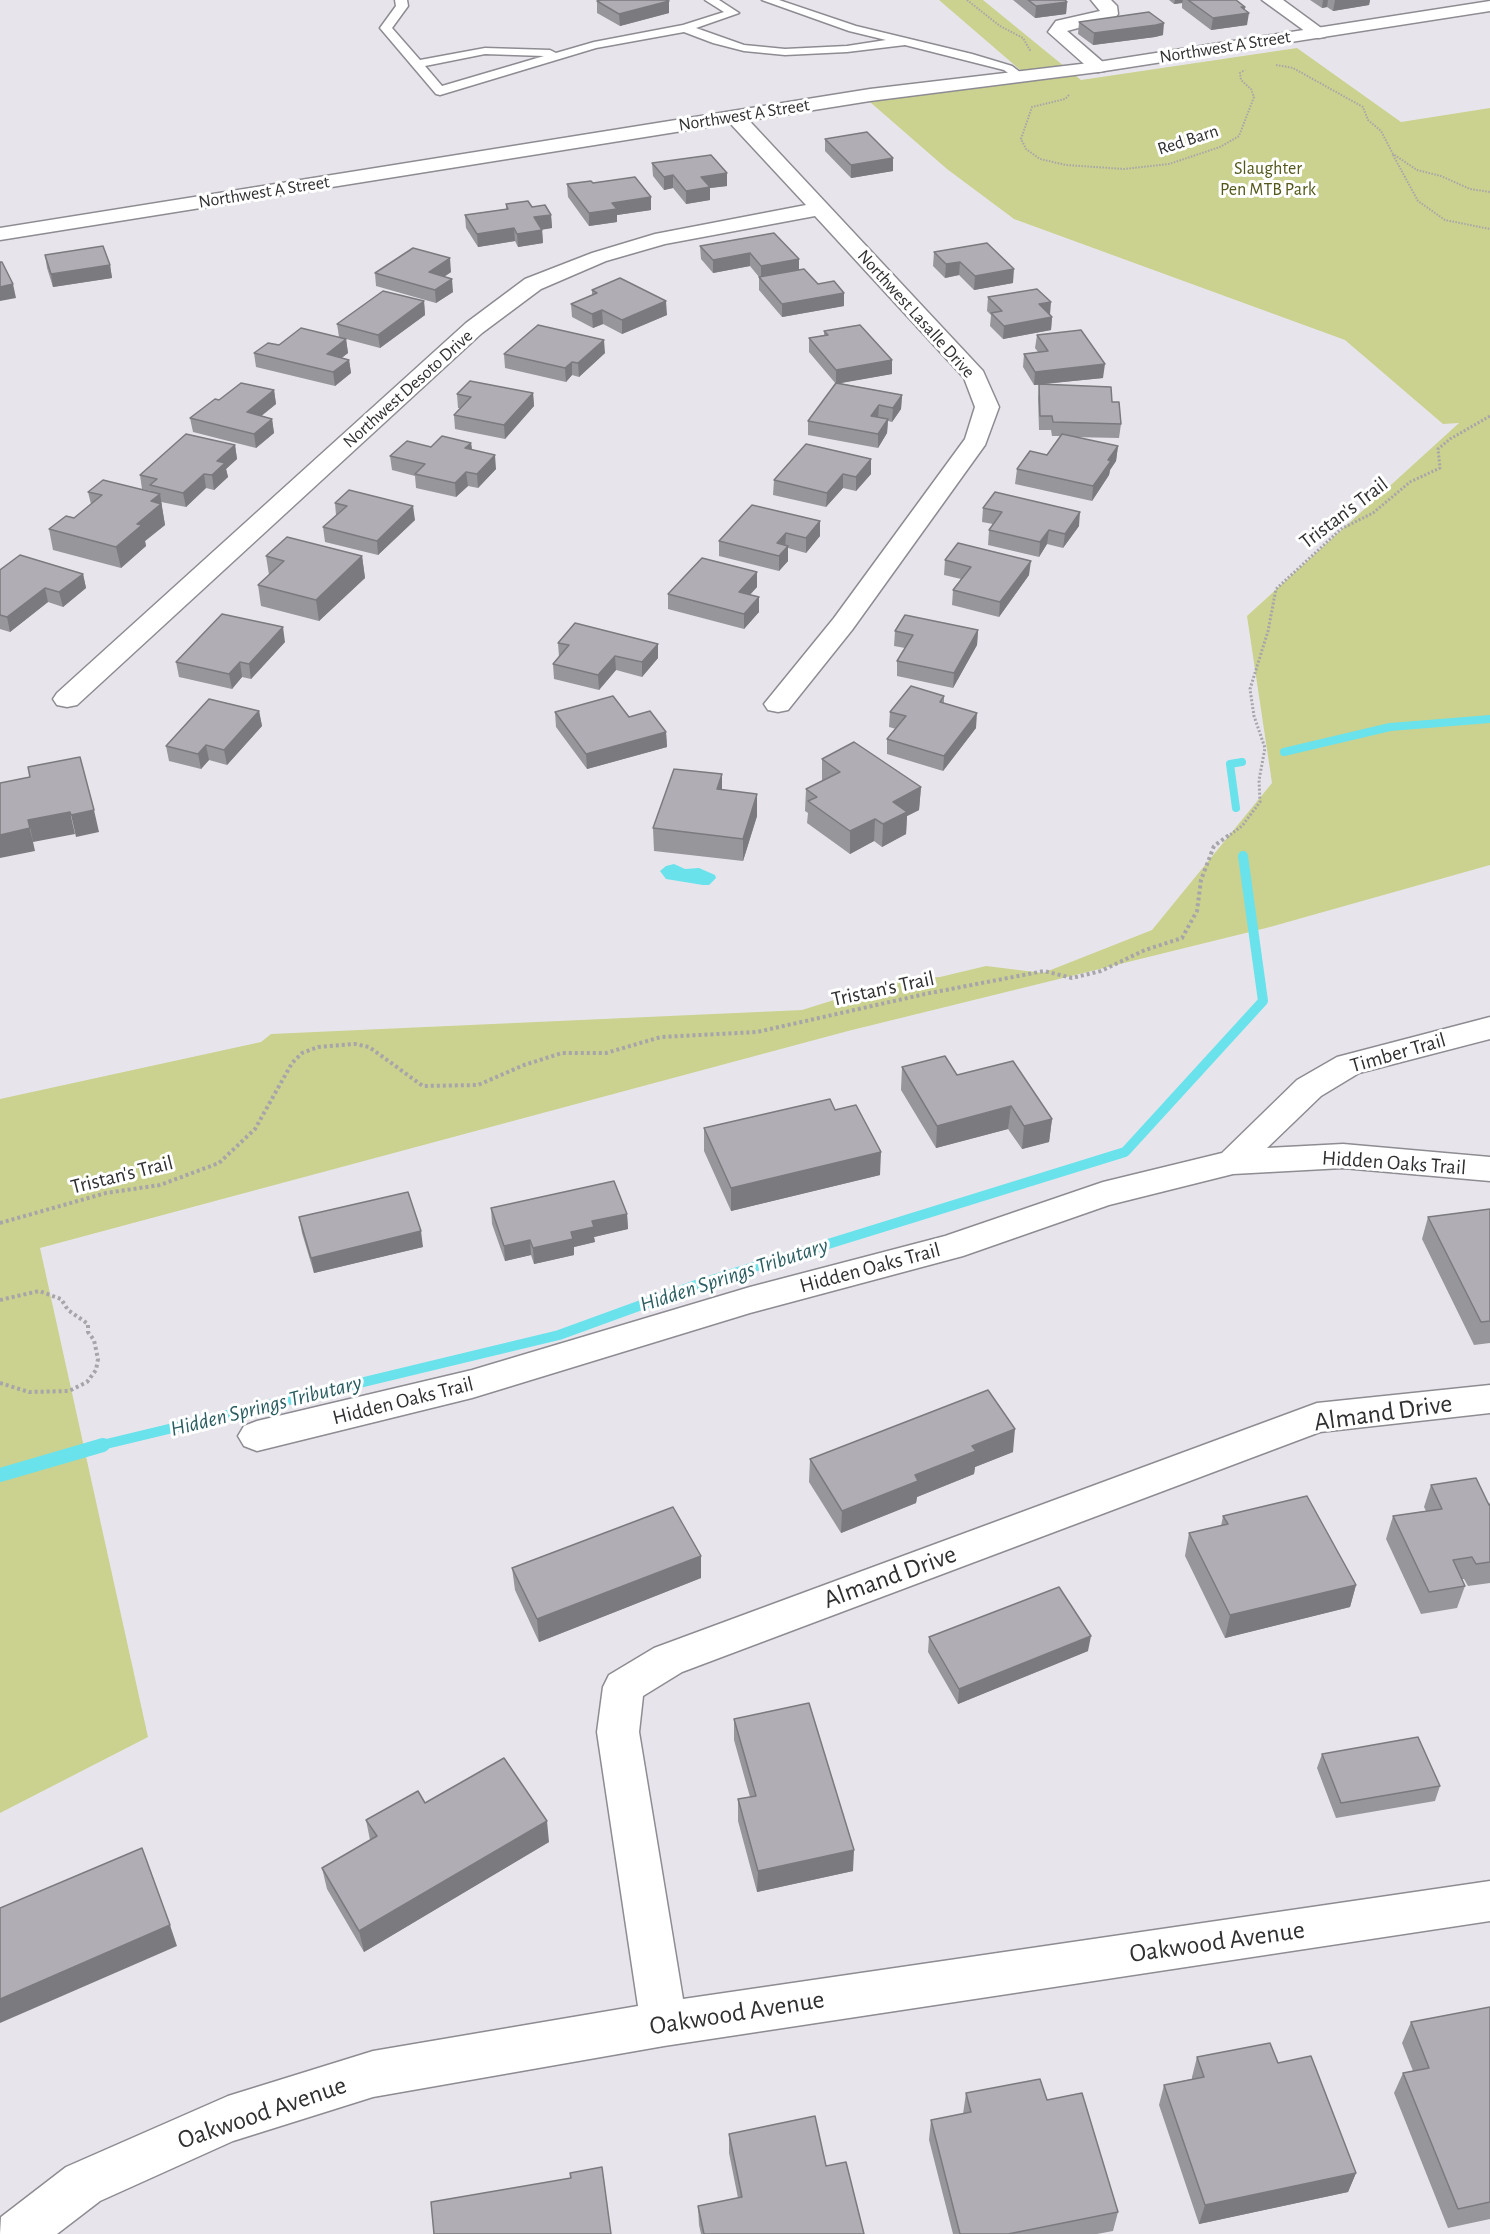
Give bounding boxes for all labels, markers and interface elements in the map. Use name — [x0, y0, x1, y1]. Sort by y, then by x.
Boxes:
street label: Northwest A Street — [1158, 26, 1292, 68]
street label: Northwest A Street — [677, 94, 811, 136]
street label: Red Barn — [1155, 120, 1221, 160]
park label: Slaughter Pen MTB Park — [1220, 158, 1316, 201]
street label: Northwest A Street — [197, 171, 331, 213]
street label: Northwest Lasalle Drive — [853, 245, 979, 383]
street label: Northwest Desoto Drive — [339, 325, 477, 453]
street label: Tristan's Trail — [1295, 471, 1393, 555]
street label: Tristan's Trail — [829, 966, 937, 1012]
street label: Timber Trail — [1347, 1027, 1449, 1079]
street label: Hidden Oaks Trail — [1321, 1145, 1467, 1181]
street label: Tristan's Trail — [68, 1150, 176, 1200]
water label: Hidden Springs Tributary — [637, 1232, 831, 1318]
street label: Hidden Oaks Trail — [797, 1237, 943, 1299]
water label: Hidden Springs Tributary — [168, 1369, 364, 1443]
street label: Hidden Oaks Trail — [330, 1371, 476, 1431]
street label: Almand Drive — [1312, 1388, 1454, 1438]
street label: Almand Drive — [819, 1539, 961, 1615]
street label: Oakwood Avenue — [1127, 1914, 1307, 1970]
street label: Oakwood Avenue — [647, 1984, 827, 2042]
street label: Oakwood Avenue — [173, 2069, 351, 2157]

